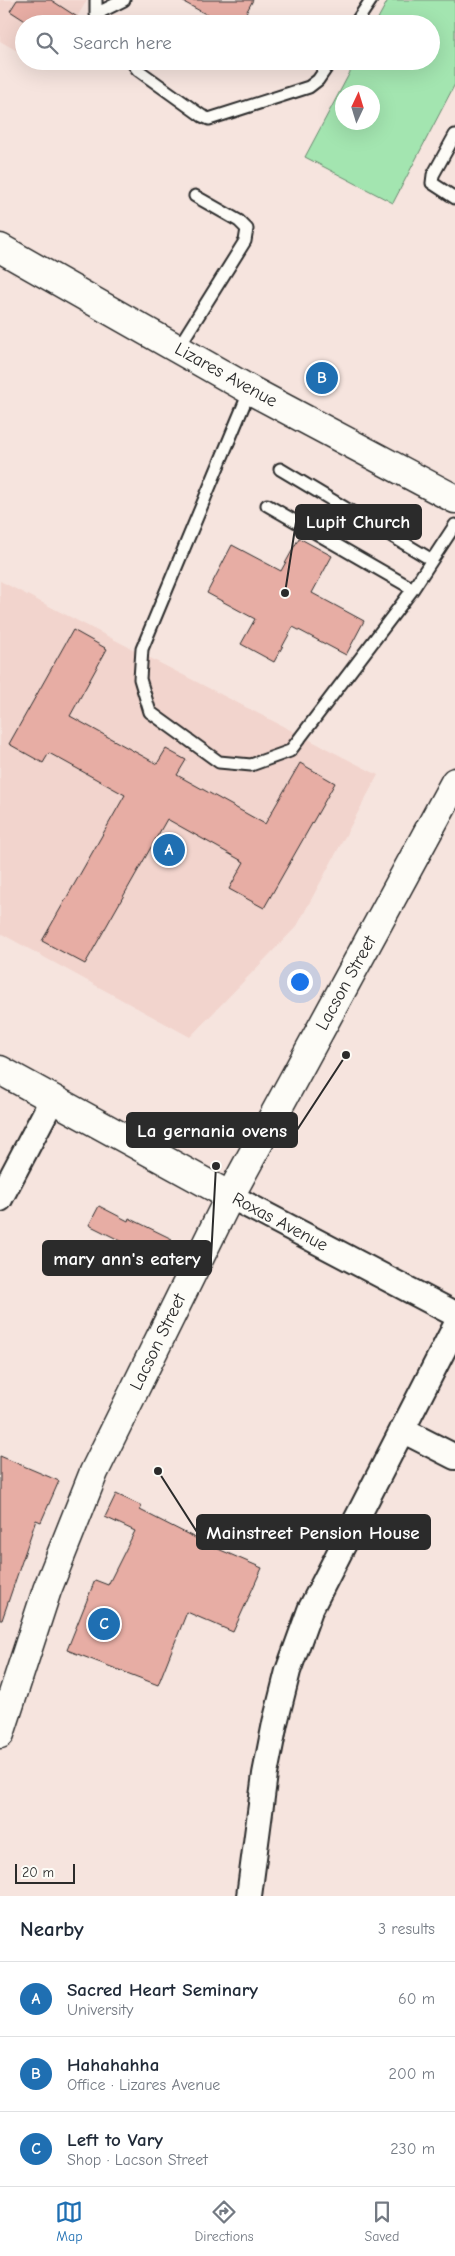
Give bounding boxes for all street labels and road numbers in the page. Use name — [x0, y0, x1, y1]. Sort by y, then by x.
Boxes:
street label: Lizares Avenue — [171, 338, 281, 412]
street label: Lacson Street — [311, 931, 381, 1034]
street label: Roxas Avenue — [229, 1188, 331, 1256]
street label: Lacson Street — [126, 1290, 191, 1394]

